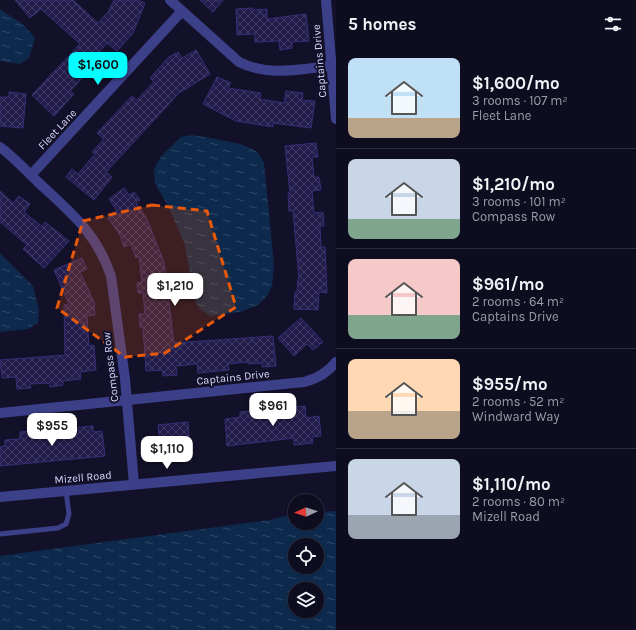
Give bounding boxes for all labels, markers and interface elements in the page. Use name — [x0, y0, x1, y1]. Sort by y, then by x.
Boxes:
icon: filters — [602, 13, 624, 35]
text: 5 homes — [348, 14, 417, 34]
street label: Captains Drive — [310, 23, 329, 98]
pin: $1,600 — [65, 52, 131, 86]
text: $1,600 — [77, 57, 119, 72]
text: $1,600/mo — [472, 73, 560, 93]
icon: home — [380, 74, 428, 122]
text: 3 rooms · 107 m² — [472, 93, 568, 108]
street label: Fleet Lane — [35, 106, 80, 152]
text: Fleet Lane — [472, 108, 532, 123]
text: $1,210/mo — [472, 174, 555, 194]
icon: home — [380, 175, 428, 223]
text: 3 rooms · 101 m² — [472, 194, 566, 209]
text: Compass Row — [472, 209, 555, 224]
pin: $1,210 — [142, 273, 208, 307]
text: $961/mo — [472, 274, 544, 294]
icon: home — [380, 275, 428, 323]
text: $1,210 — [156, 278, 194, 293]
text: 2 rooms · 64 m² — [472, 294, 564, 309]
text: Captains Drive — [472, 309, 559, 324]
street label: Compass Row — [100, 331, 121, 403]
street label: Captains Drive — [196, 367, 271, 388]
text: $955/mo — [472, 374, 548, 394]
icon: home — [380, 375, 428, 423]
pin: $961 — [249, 393, 297, 427]
text: 2 rooms · 52 m² — [472, 394, 564, 409]
text: $961 — [258, 398, 288, 413]
text: Windward Way — [472, 409, 560, 424]
pin: $955 — [28, 413, 76, 447]
text: $955 — [36, 418, 68, 433]
pin: $1,110 — [134, 436, 200, 470]
text: $1,110 — [150, 441, 184, 456]
street label: Mizell Road — [54, 469, 112, 486]
text: $1,110/mo — [472, 474, 551, 494]
icon: home — [380, 475, 428, 523]
north arrow — [288, 494, 324, 530]
map controls — [288, 494, 324, 618]
text: 2 rooms · 80 m² — [472, 494, 565, 509]
text: Mizell Road — [472, 509, 540, 524]
button: locate — [288, 538, 324, 574]
button: layers — [288, 582, 324, 618]

